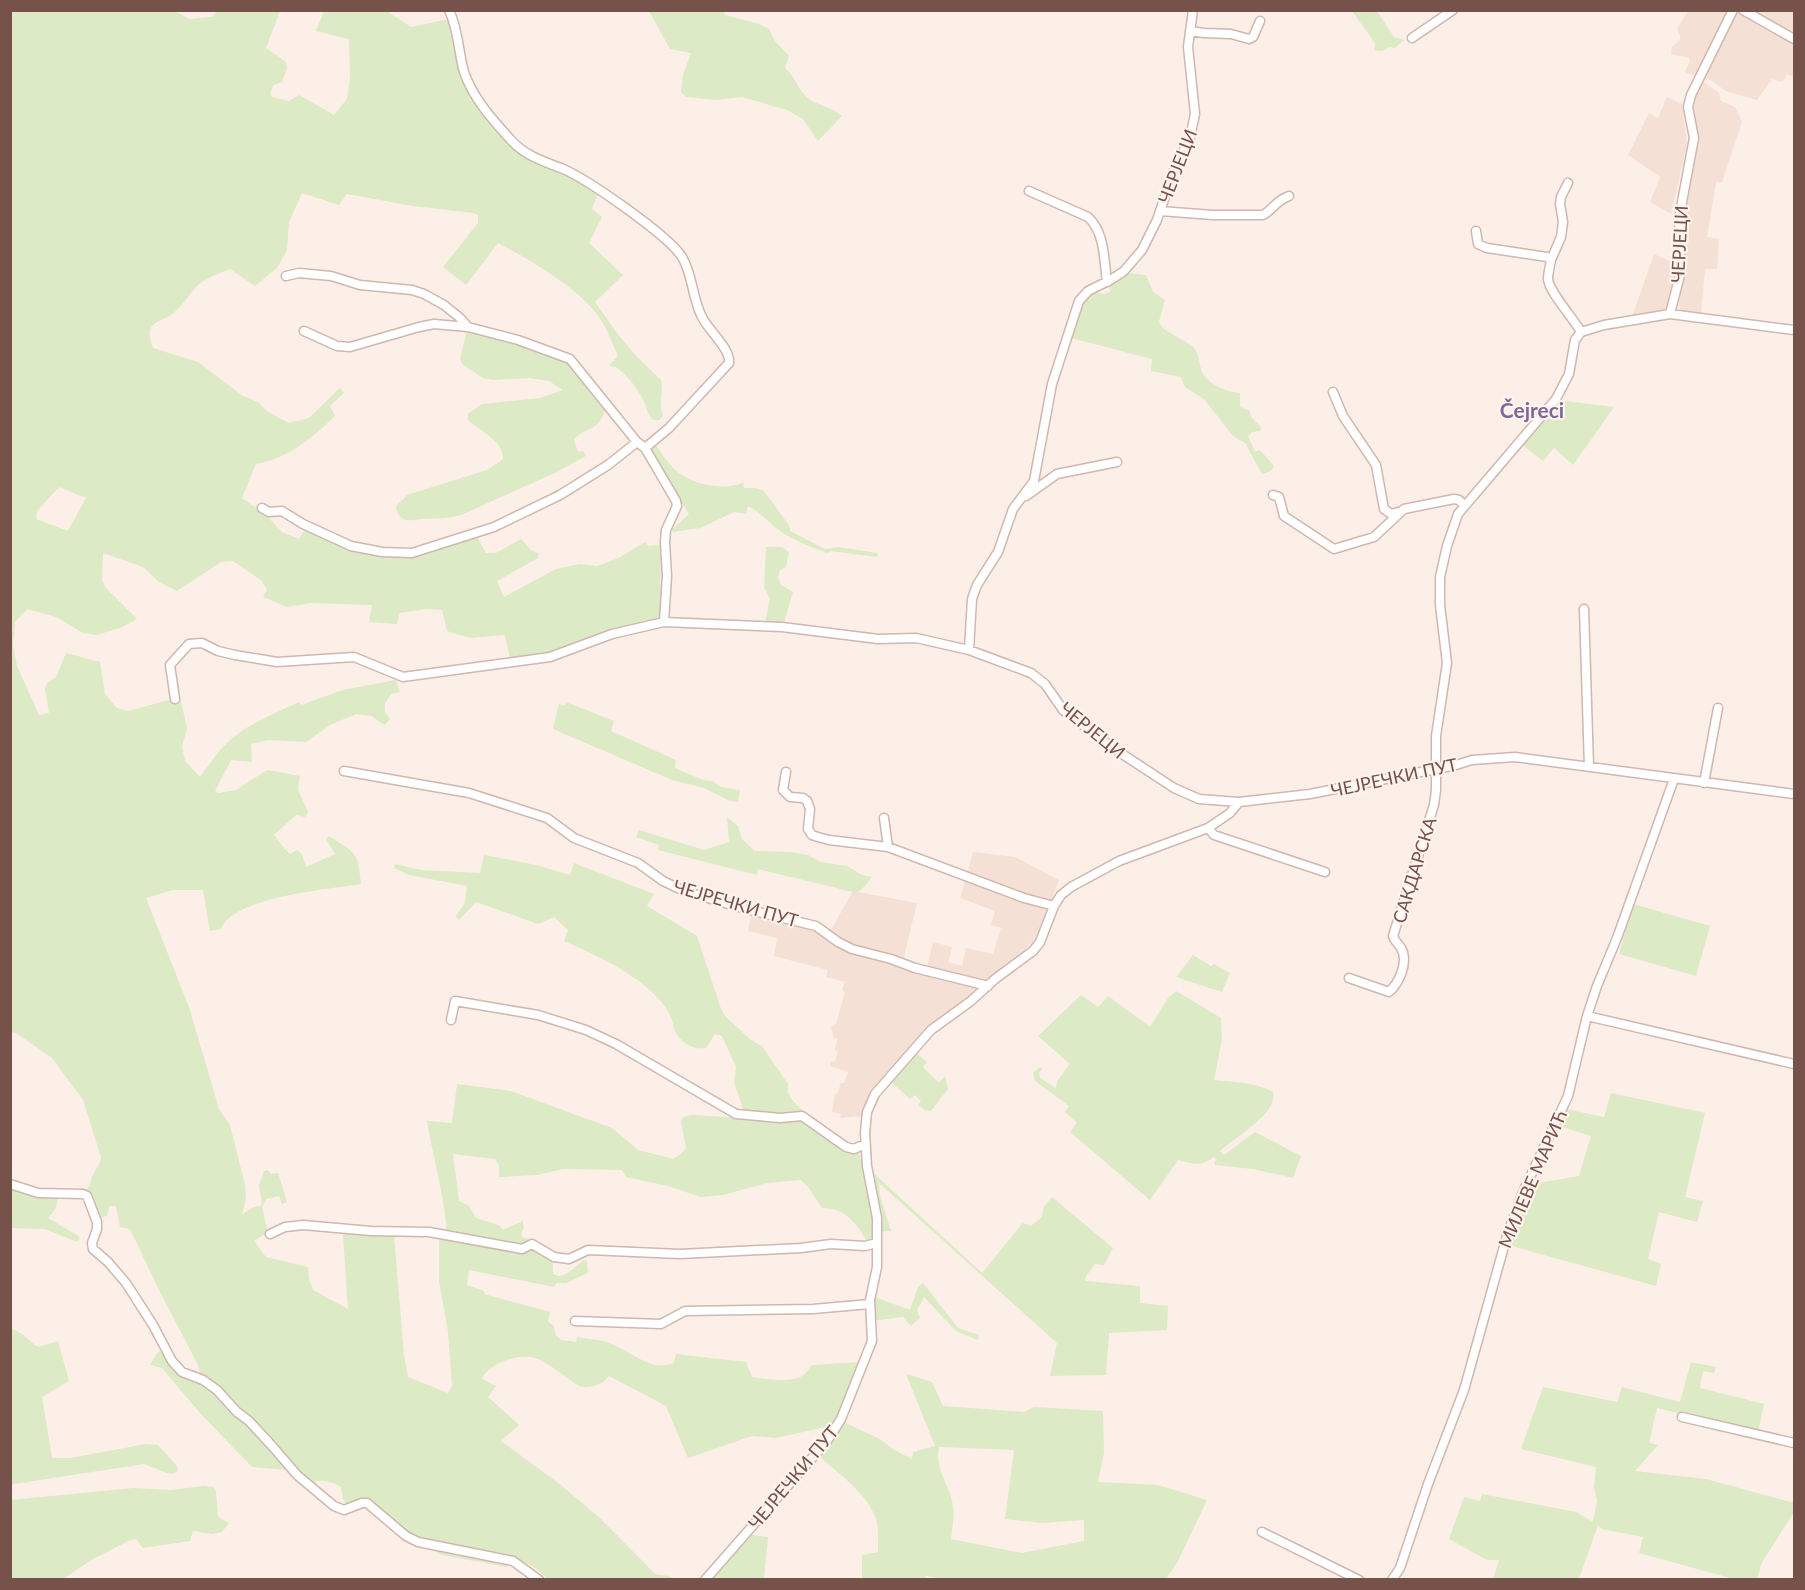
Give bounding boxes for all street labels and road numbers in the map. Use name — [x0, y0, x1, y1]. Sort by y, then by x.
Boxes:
street label: ЧЕРЈЕЦИ — [1153, 126, 1201, 206]
street label: ЧЕРЈЕЦИ — [1666, 205, 1692, 283]
street label: ЧЕРЈЕЦИ — [1056, 697, 1130, 763]
street label: ЧЕЈРЕЧКИ ПУТ — [1329, 753, 1460, 801]
street label: САКДАРСКА — [1387, 813, 1441, 926]
street label: ЧЕЈРЕЧКИ ПУТ — [671, 875, 801, 931]
street label: МИЛЕВЕ МAРИЋ — [1493, 1107, 1571, 1251]
street label: ЧЕЈРЕЧКИ ПУТ — [743, 1420, 843, 1533]

